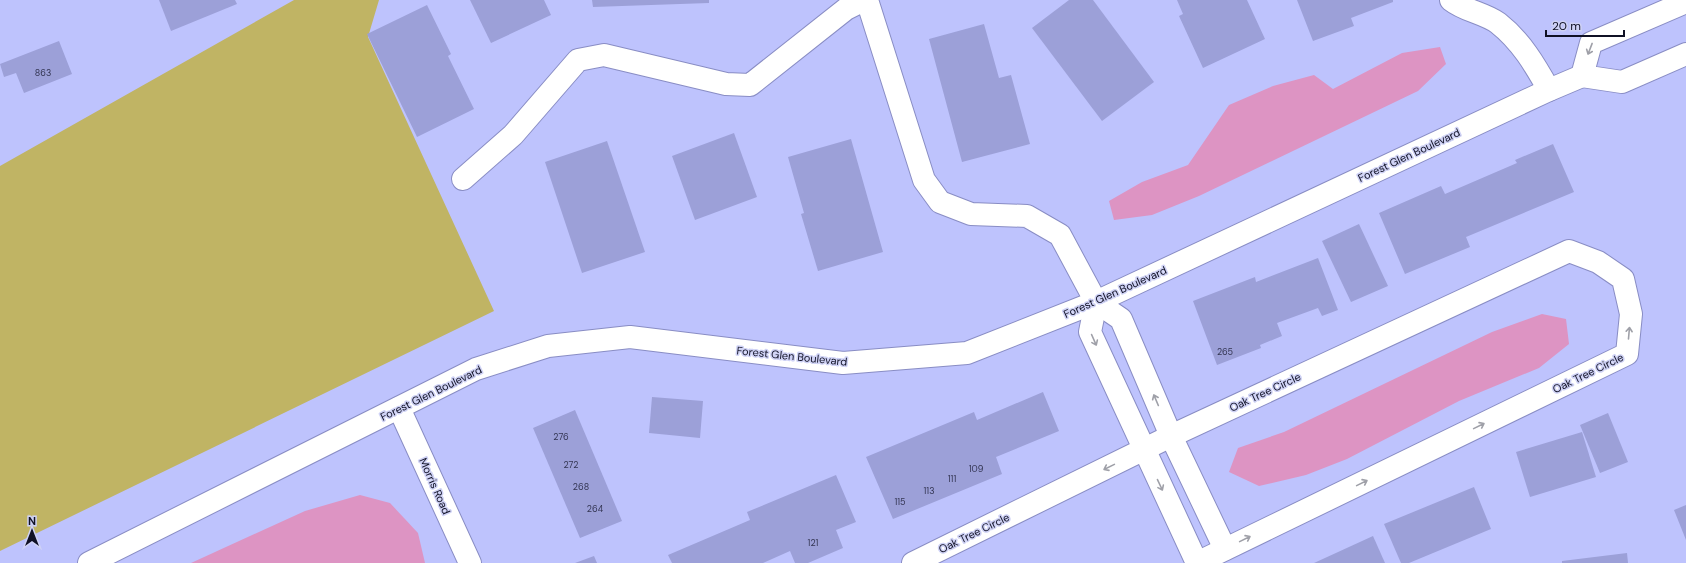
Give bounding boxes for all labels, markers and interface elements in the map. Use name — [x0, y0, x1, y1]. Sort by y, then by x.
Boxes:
scale bar — [1546, 12, 1624, 38]
text: 20 m — [1552, 18, 1581, 34]
one-way arrow — [1586, 42, 1593, 55]
house number: 863 — [35, 67, 51, 79]
street label: Forest Glen Boulevard — [1356, 125, 1462, 185]
street label: Forest Glen Boulevard — [1061, 263, 1169, 321]
one-way arrow — [1626, 327, 1633, 340]
one-way arrow — [1091, 333, 1098, 345]
street label: Forest Glen Boulevard — [736, 343, 848, 369]
house number: 265 — [1217, 346, 1233, 358]
street label: Oak Tree Circle — [1550, 350, 1626, 396]
street label: Forest Glen Boulevard — [378, 362, 484, 424]
street label: Oak Tree Circle — [1227, 369, 1303, 415]
one-way arrow — [1152, 395, 1159, 407]
one-way arrow — [1473, 422, 1485, 429]
house number: 276 — [553, 431, 569, 443]
street label: Morris Road — [416, 455, 454, 517]
house number: 272 — [564, 459, 578, 471]
house number: 109 — [969, 463, 984, 475]
one-way arrow — [1103, 464, 1115, 471]
house number: 111 — [948, 473, 956, 485]
one-way arrow — [1356, 478, 1368, 486]
one-way arrow — [1157, 479, 1164, 491]
house number: 268 — [573, 481, 589, 493]
house number: 113 — [924, 485, 934, 497]
house number: 115 — [894, 496, 906, 508]
house number: 264 — [587, 503, 604, 515]
street label: Oak Tree Circle — [936, 510, 1012, 556]
north arrow — [12, 511, 52, 551]
text: N — [28, 514, 36, 528]
one-way arrow — [1239, 535, 1251, 542]
house number: 121 — [808, 537, 819, 549]

